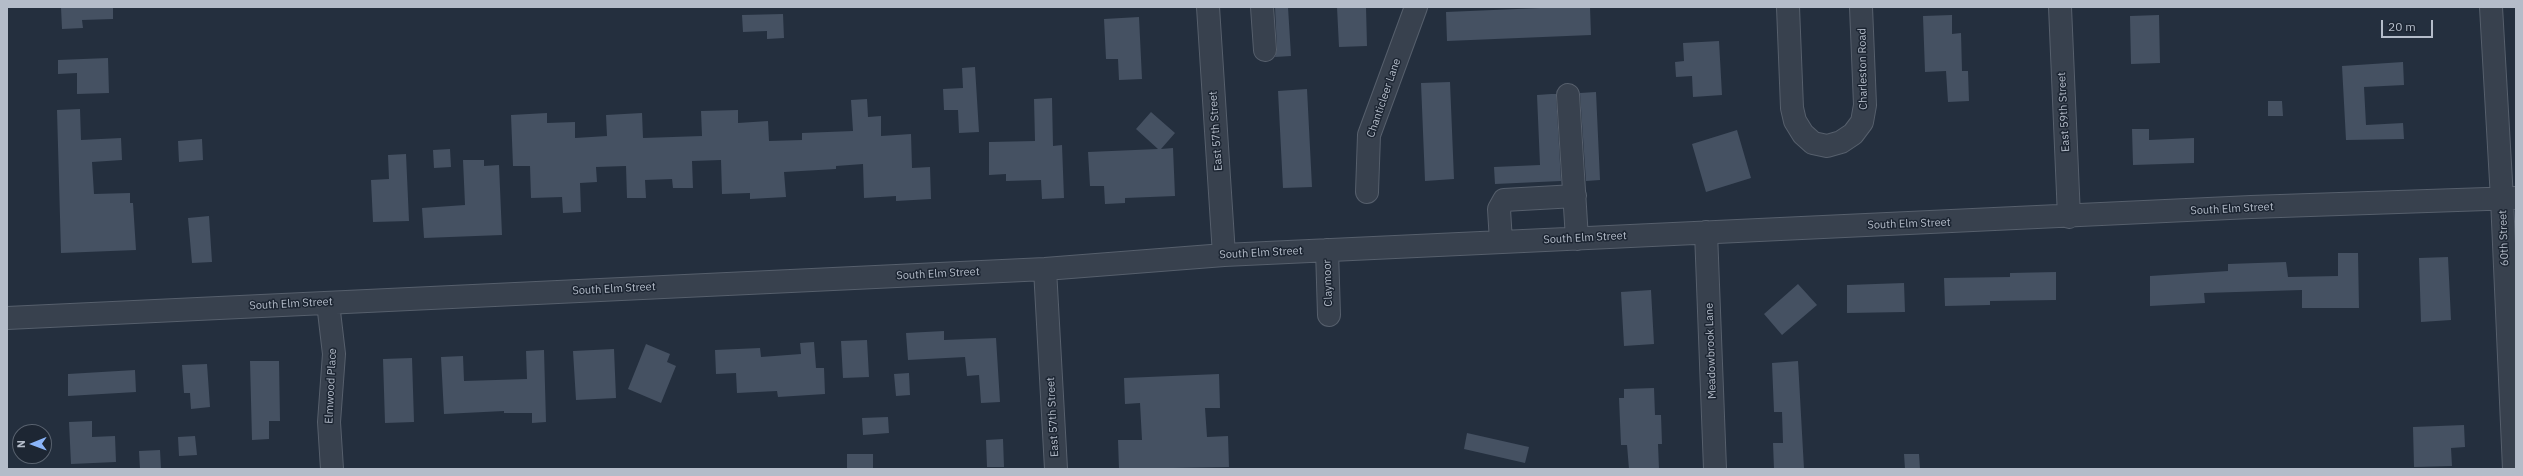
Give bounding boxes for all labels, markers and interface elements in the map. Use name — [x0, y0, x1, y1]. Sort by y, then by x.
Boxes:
scale bar — [2383, 12, 2435, 38]
text: 20 m — [2388, 19, 2416, 34]
street label: Charleston Road — [1856, 28, 1870, 110]
street label: Chanticleer Lane — [1364, 57, 1404, 139]
street label: East 59th Street — [2055, 72, 2073, 152]
street label: East 57th Street — [1207, 91, 1225, 171]
street label: South Elm Street — [2190, 200, 2274, 218]
street label: 60th Street — [2496, 210, 2512, 266]
street label: South Elm Street — [1867, 216, 1951, 232]
street label: South Elm Street — [1543, 229, 1627, 247]
street label: South Elm Street — [1219, 244, 1303, 262]
street label: Claymoor — [1321, 259, 1335, 307]
street label: South Elm Street — [896, 265, 980, 283]
street label: South Elm Street — [572, 280, 656, 298]
street label: South Elm Street — [249, 295, 333, 313]
street label: Meadowbrook Lane — [1703, 303, 1719, 399]
street label: Elmwood Place — [322, 348, 340, 424]
street label: East 57th Street — [1044, 377, 1062, 457]
north arrow — [12, 424, 52, 464]
text: N — [14, 440, 28, 448]

